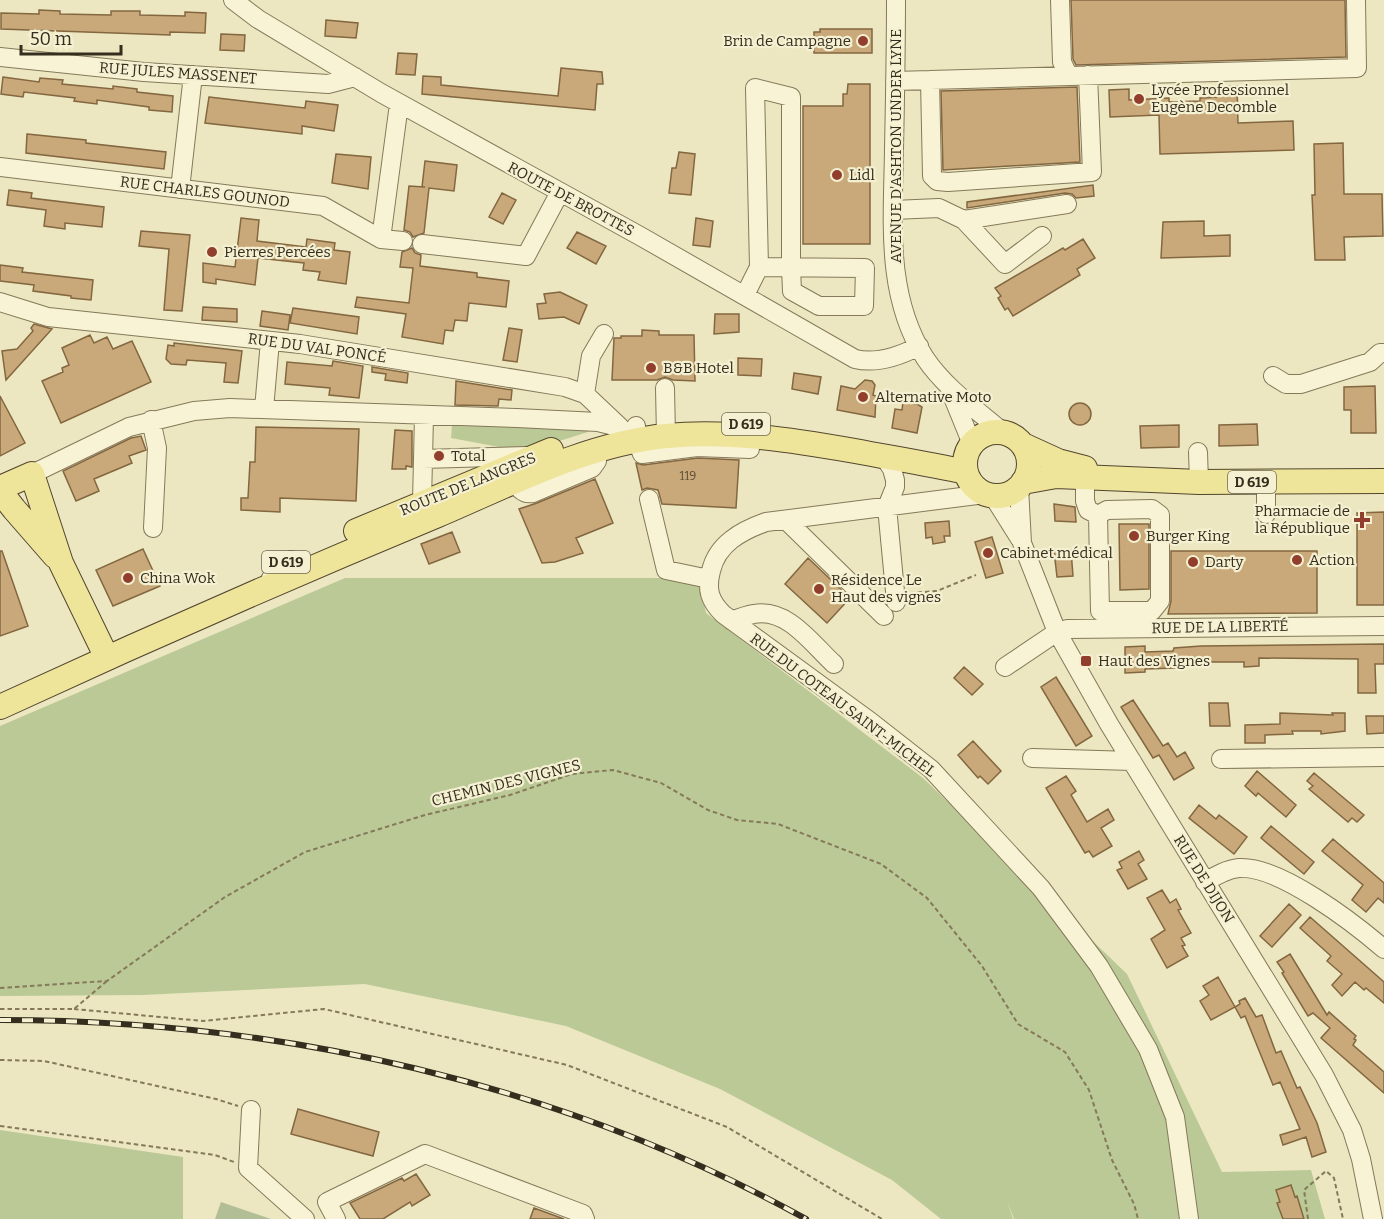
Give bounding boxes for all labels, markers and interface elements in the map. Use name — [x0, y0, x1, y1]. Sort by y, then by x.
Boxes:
scale bar — [21, 18, 122, 56]
text: 50 m — [30, 28, 72, 50]
street label: AVENUE D'ASHTON UNDER LYNE — [887, 29, 905, 263]
place label: Brin de Campagne — [723, 32, 851, 50]
marker: Brin de Campagne — [856, 34, 870, 48]
street label: RUE JULES MASSENET — [98, 59, 258, 88]
place label: Lycée Professionnel Eugène Decomble — [1151, 81, 1289, 116]
marker: Lycée Professionnel Eugène Decomble — [1132, 92, 1146, 106]
street label: ROUTE DE BROTTES — [505, 158, 637, 240]
place label: Lidl — [849, 166, 875, 184]
marker: Lidl — [830, 168, 844, 182]
street label: RUE CHARLES GOUNOD — [119, 173, 291, 211]
place label: Pierres Percées — [224, 243, 331, 261]
marker: Pierres Percées — [205, 245, 219, 259]
street label: RUE DU VAL PONCÉ — [247, 329, 387, 367]
place label: B&B Hotel — [663, 359, 734, 377]
marker: B&B Hotel — [644, 361, 658, 375]
place label: Alternative Moto — [875, 388, 991, 406]
marker: Alternative Moto — [856, 390, 870, 404]
road number: D 619 — [722, 413, 770, 435]
place label: Total — [451, 447, 485, 465]
street label: ROUTE DE LANGRES — [397, 448, 539, 520]
marker: Total — [432, 449, 446, 463]
house number: 119 — [680, 469, 696, 483]
road number: D 619 — [1228, 471, 1276, 493]
place label: Pharmacie de la République — [1255, 502, 1350, 537]
marker: Pharmacie de la République — [1355, 513, 1369, 527]
place label: Burger King — [1146, 527, 1230, 545]
marker: Burger King — [1127, 529, 1141, 543]
place label: Cabinet médical — [1000, 544, 1113, 562]
marker: Cabinet médical — [981, 546, 995, 560]
road number: D 619 — [262, 551, 310, 573]
place label: Action — [1309, 551, 1355, 569]
place label: Darty — [1205, 553, 1244, 571]
marker: Action — [1290, 553, 1304, 567]
marker: Darty — [1186, 555, 1200, 569]
place label: China Wok — [140, 569, 216, 587]
marker: China Wok — [121, 571, 135, 585]
place label: Résidence Le Haut des vignes — [831, 571, 941, 606]
marker: Résidence Le Haut des vignes — [812, 582, 826, 596]
street label: RUE DE LA LIBERTÉ — [1151, 617, 1289, 637]
street label: RUE DU COTEAU SAINT-MICHEL — [747, 629, 939, 781]
place label: Haut des Vignes — [1098, 652, 1210, 670]
marker: Haut des Vignes — [1079, 654, 1093, 668]
street label: CHEMIN DES VIGNES — [430, 756, 582, 810]
street label: RUE DE DIJON — [1170, 832, 1238, 926]

